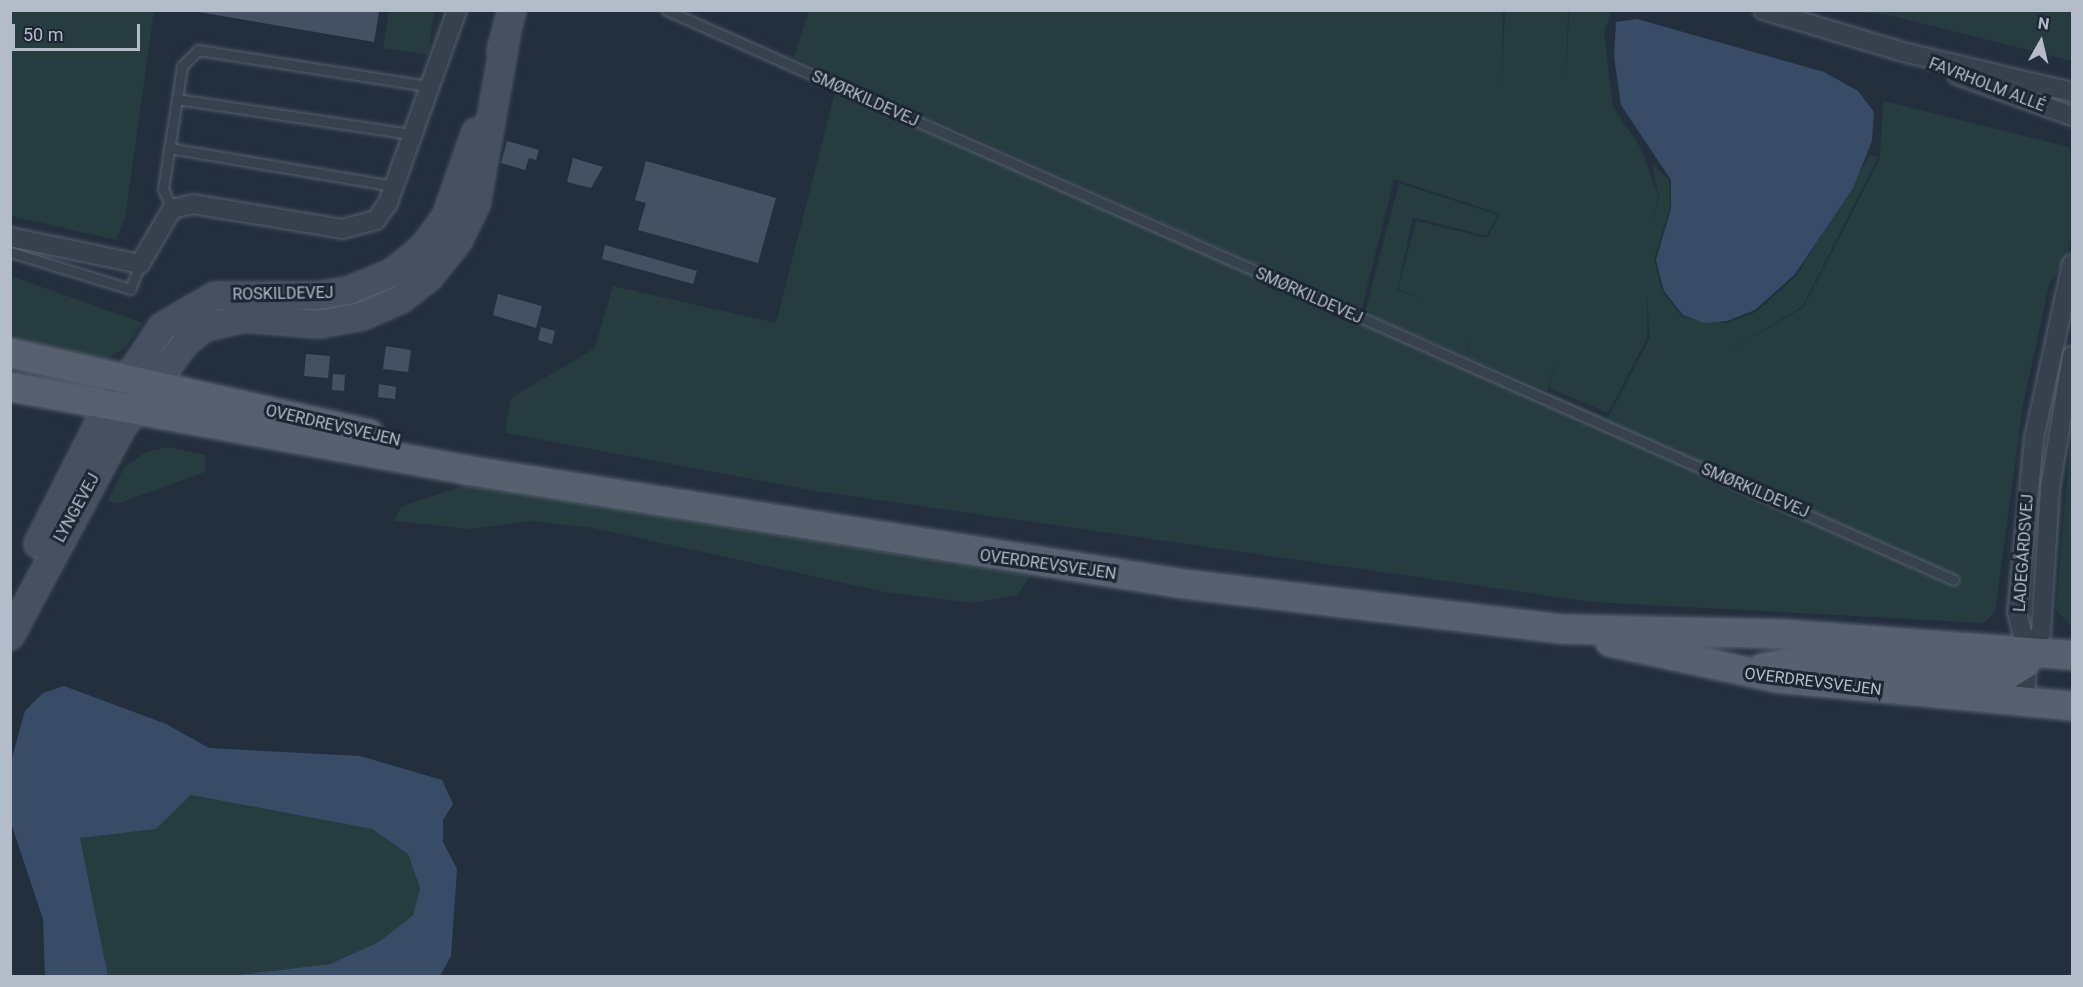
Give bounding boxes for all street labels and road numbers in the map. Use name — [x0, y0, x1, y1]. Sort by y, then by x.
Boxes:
street label: FAVRHOLM ALLÉ — [1926, 54, 2048, 116]
street label: SMØRKILDEVEJ — [809, 67, 921, 131]
street label: SMØRKILDEVEJ — [1253, 264, 1365, 328]
street label: ROSKILDEVEJ — [232, 284, 334, 304]
street label: OVERDREVSVEJEN — [264, 401, 402, 451]
street label: SMØRKILDEVEJ — [1698, 460, 1812, 522]
street label: LYNGEVEJ — [50, 470, 104, 546]
street label: LADEGÅRDSVEJ — [2010, 493, 2038, 613]
street label: OVERDREVSVEJEN — [978, 546, 1118, 584]
street label: OVERDREVSVEJEN — [1743, 664, 1883, 700]

